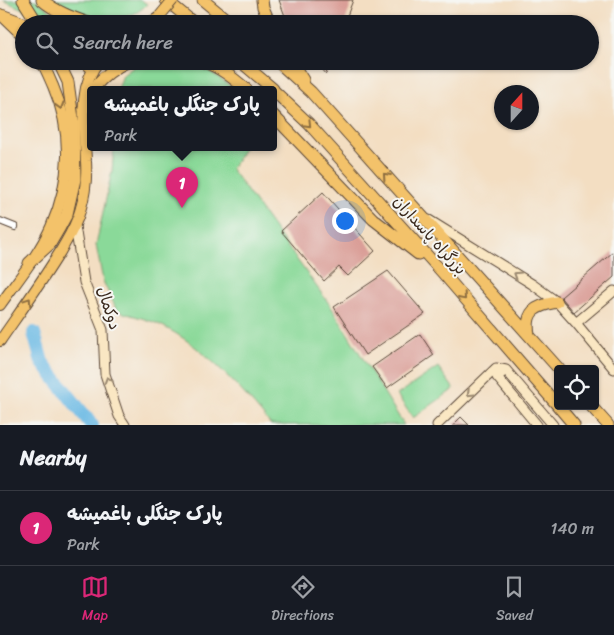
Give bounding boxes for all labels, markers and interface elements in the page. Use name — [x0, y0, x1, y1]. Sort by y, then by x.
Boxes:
search box — [15, 15, 599, 70]
text: Search here — [73, 26, 173, 59]
icon: search — [33, 29, 61, 57]
north arrow — [494, 85, 539, 130]
popup — [87, 86, 277, 151]
text: پارک جنگلی باغمیشه — [104, 88, 260, 121]
one-way arrow — [55, 101, 65, 110]
one-way arrow — [302, 118, 311, 127]
text: Park — [104, 121, 137, 150]
pin: 1 — [166, 167, 198, 208]
one-way arrow — [383, 173, 392, 182]
street label: بزرگراه پاسداران — [386, 188, 474, 282]
your location — [332, 208, 358, 234]
one-way arrow — [514, 271, 523, 281]
street label: دوکمال — [88, 282, 130, 334]
one-way arrow — [457, 292, 466, 301]
one-way arrow — [21, 297, 31, 306]
map controls — [554, 365, 599, 410]
button: locate — [554, 365, 599, 410]
one-way arrow — [103, 376, 113, 385]
one-way arrow — [467, 387, 476, 396]
text: Nearby — [20, 439, 86, 477]
text: پارک جنگلی باغمیشه — [67, 497, 222, 530]
text: 1 — [33, 514, 39, 543]
text: 140 m — [551, 514, 594, 543]
text: Park — [67, 530, 100, 559]
tab: Map — [81, 573, 109, 628]
tab: Directions — [271, 573, 334, 628]
tab: Saved — [496, 573, 533, 628]

